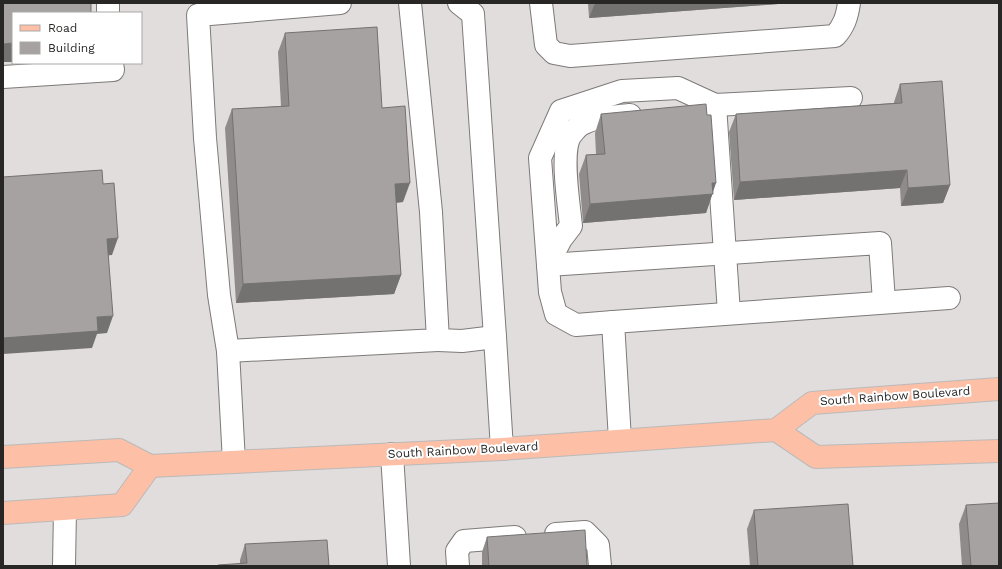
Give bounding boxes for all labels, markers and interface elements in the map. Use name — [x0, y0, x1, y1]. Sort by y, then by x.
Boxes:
legend — [12, 12, 142, 64]
text: Road — [48, 21, 77, 35]
text: Building — [48, 41, 95, 55]
street label: South Rainbow Boulevard — [819, 384, 971, 408]
street label: South Rainbow Boulevard — [387, 439, 539, 461]

